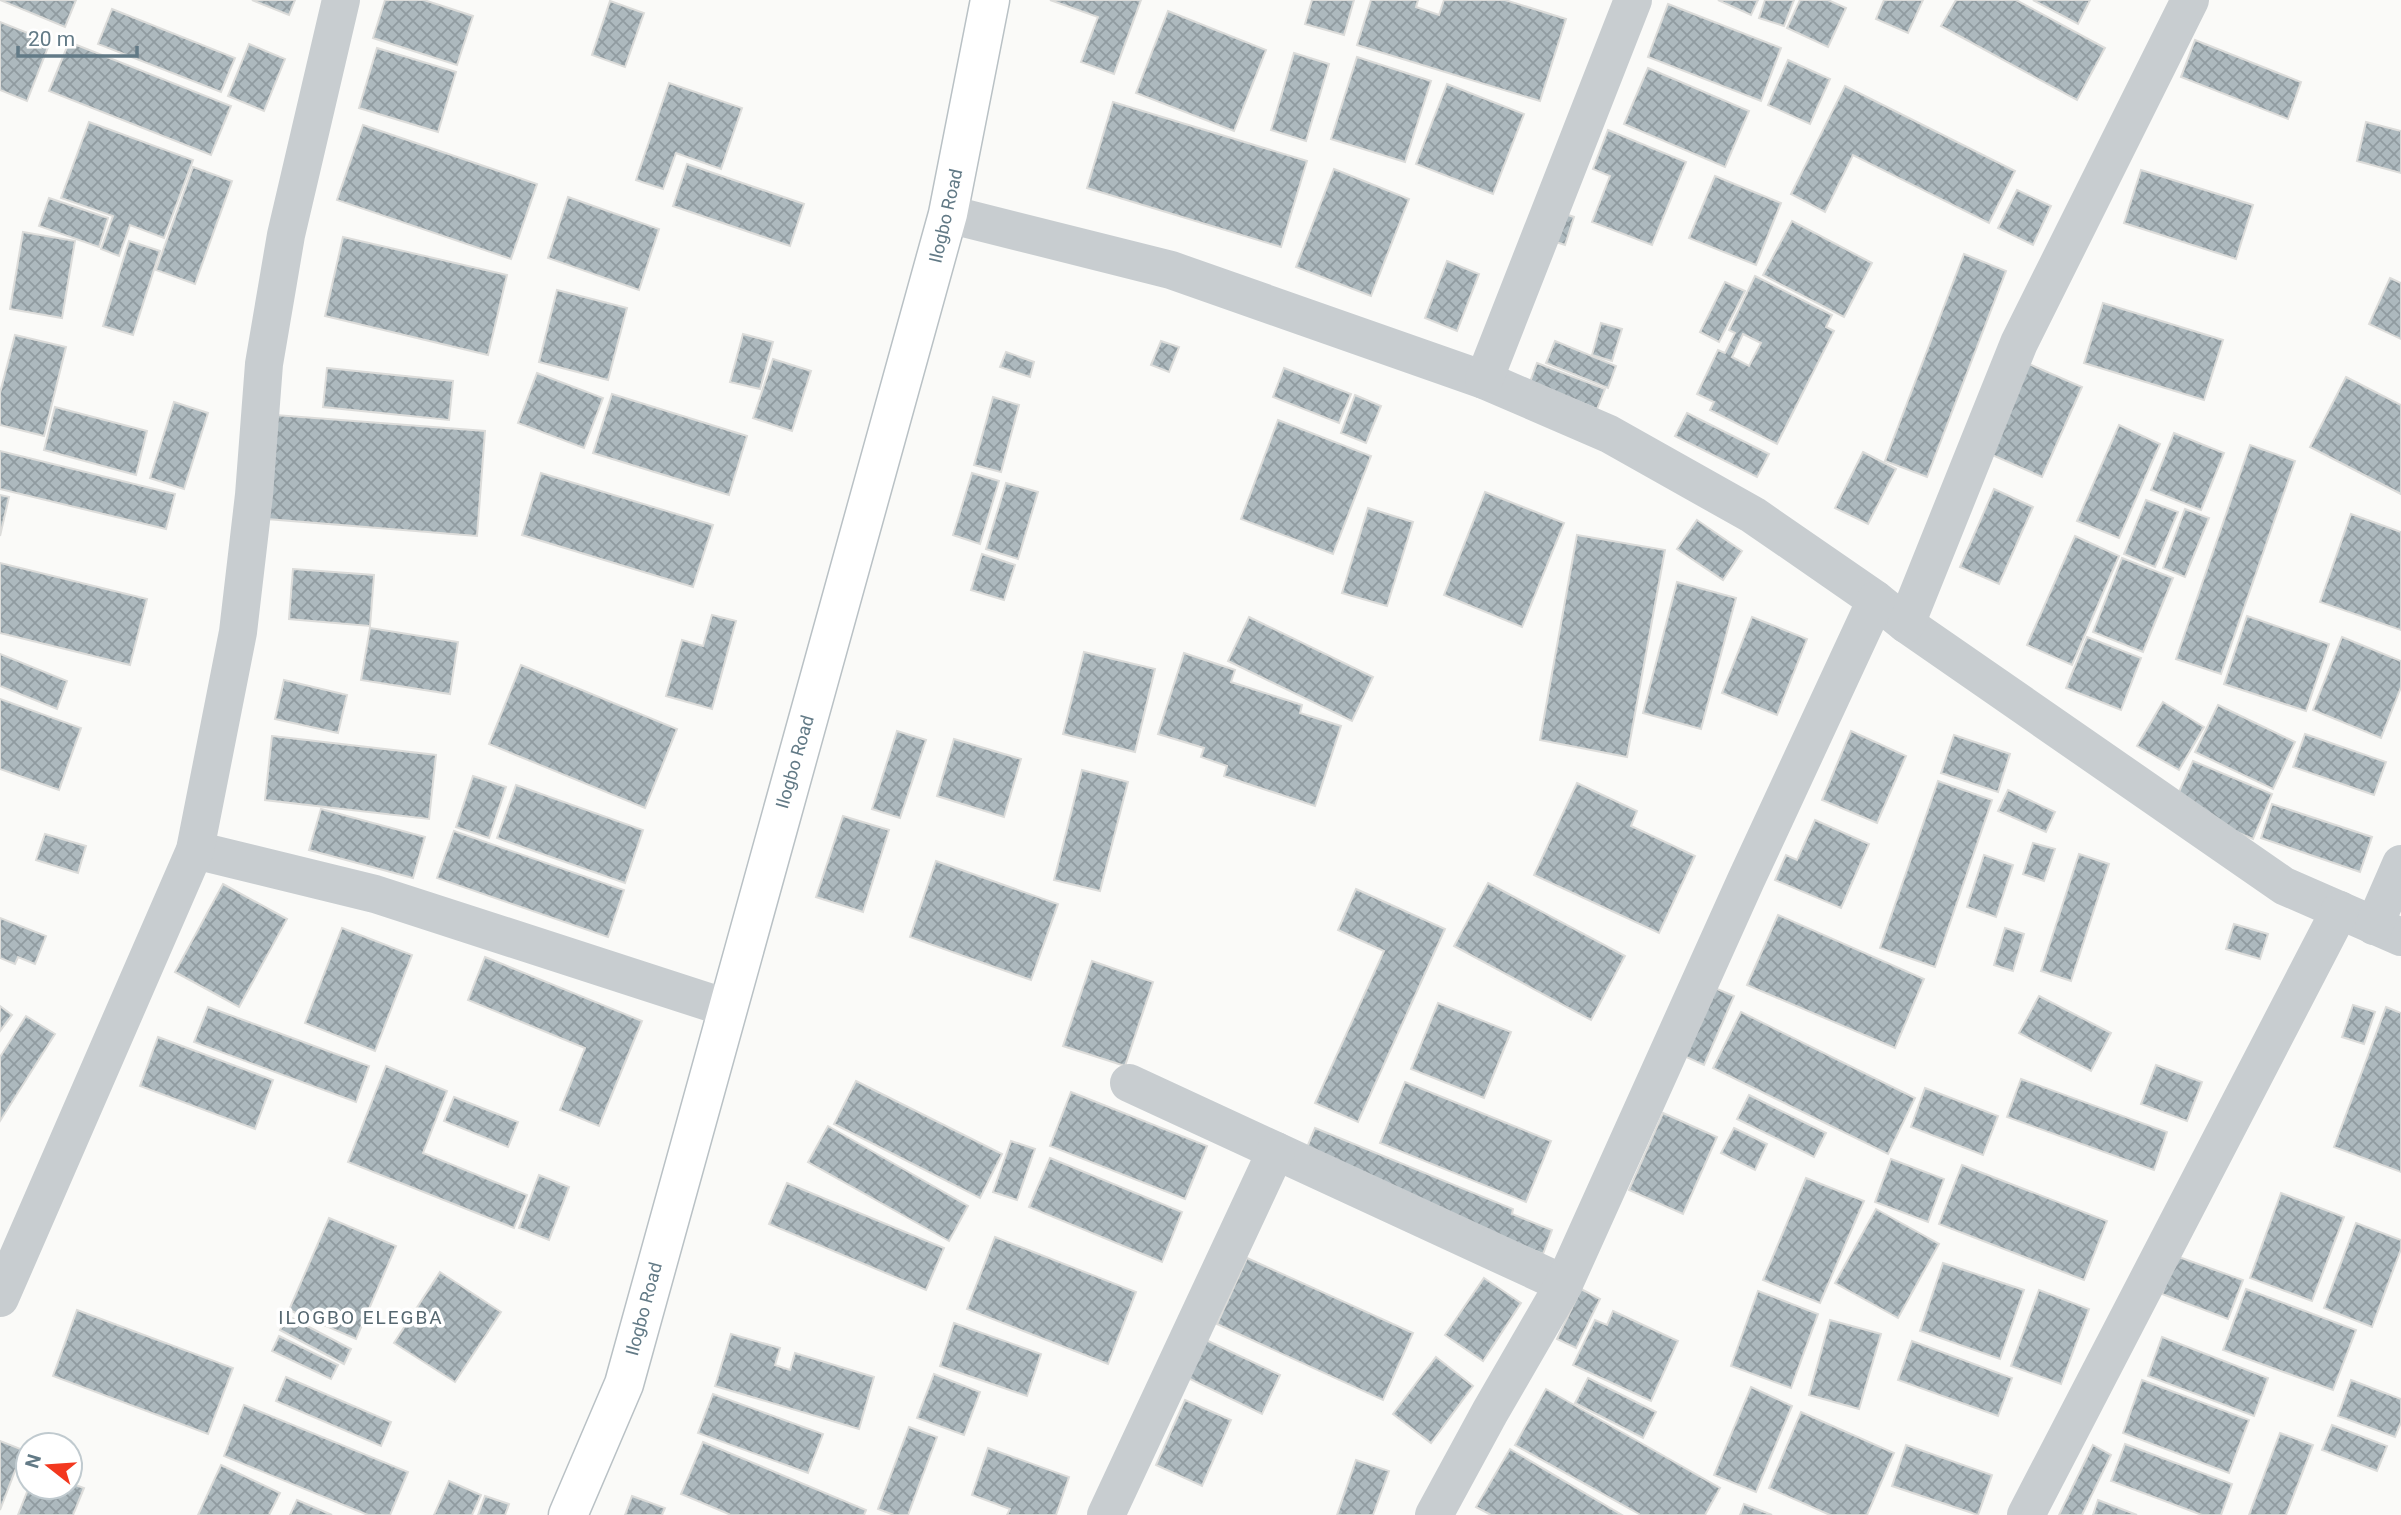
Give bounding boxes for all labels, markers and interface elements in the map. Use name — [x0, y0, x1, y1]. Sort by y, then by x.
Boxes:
scale bar — [18, 14, 136, 58]
text: 20 m — [28, 27, 75, 51]
street label: Ilogbo Road — [925, 167, 967, 265]
street label: Ilogbo Road — [771, 713, 818, 811]
street label: Ilogbo Road — [621, 1260, 666, 1358]
district label: ILOGBO ELEGBA — [278, 1306, 444, 1329]
north arrow — [14, 1431, 84, 1501]
text: N — [20, 1451, 46, 1471]

